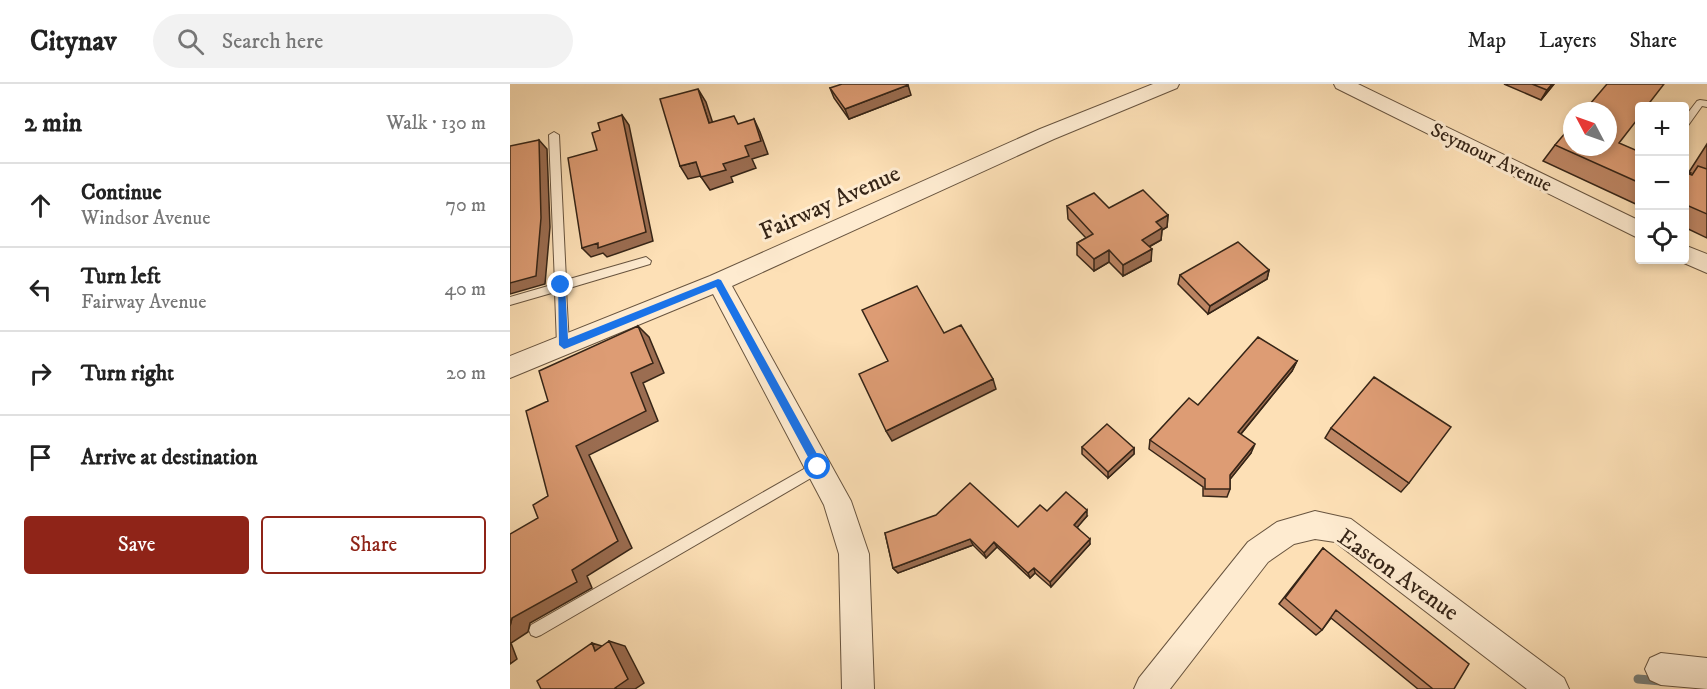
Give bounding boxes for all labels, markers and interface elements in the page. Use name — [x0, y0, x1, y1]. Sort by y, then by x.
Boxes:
search box — [153, 14, 573, 68]
text: Citynav — [30, 24, 117, 59]
icon: search — [174, 25, 207, 58]
text: Search here — [222, 28, 323, 55]
text: Map — [1467, 28, 1506, 54]
text: Layers — [1539, 28, 1597, 54]
text: Share — [1630, 28, 1677, 54]
north arrow — [1563, 102, 1617, 156]
map controls — [1635, 102, 1689, 264]
button: + — [1635, 102, 1689, 156]
text: 2 min — [24, 107, 82, 140]
text: Walk · 130 m — [386, 111, 486, 136]
street label: Seymour Avenue — [1426, 118, 1556, 198]
button: − — [1635, 156, 1689, 210]
street label: Fairway Avenue — [755, 159, 905, 247]
text: Continue — [81, 179, 162, 206]
icon: ahead — [24, 189, 57, 222]
text: 70 m — [445, 193, 486, 218]
text: Windsor Avenue — [81, 206, 211, 231]
button: locate — [1635, 210, 1689, 264]
text: Turn left — [81, 263, 161, 290]
route end — [547, 271, 573, 297]
icon: left — [24, 273, 57, 306]
text: 40 m — [444, 277, 486, 302]
text: Fairway Avenue — [81, 290, 207, 315]
icon: right — [24, 357, 57, 390]
text: Turn right — [81, 360, 174, 387]
text: 20 m — [446, 361, 486, 386]
icon: arrive — [24, 441, 57, 474]
text: Arrive at destination — [81, 444, 258, 471]
route start — [804, 453, 830, 479]
button: Save — [24, 516, 249, 574]
button: Share — [261, 516, 486, 574]
street label: Easton Avenue — [1331, 522, 1465, 628]

